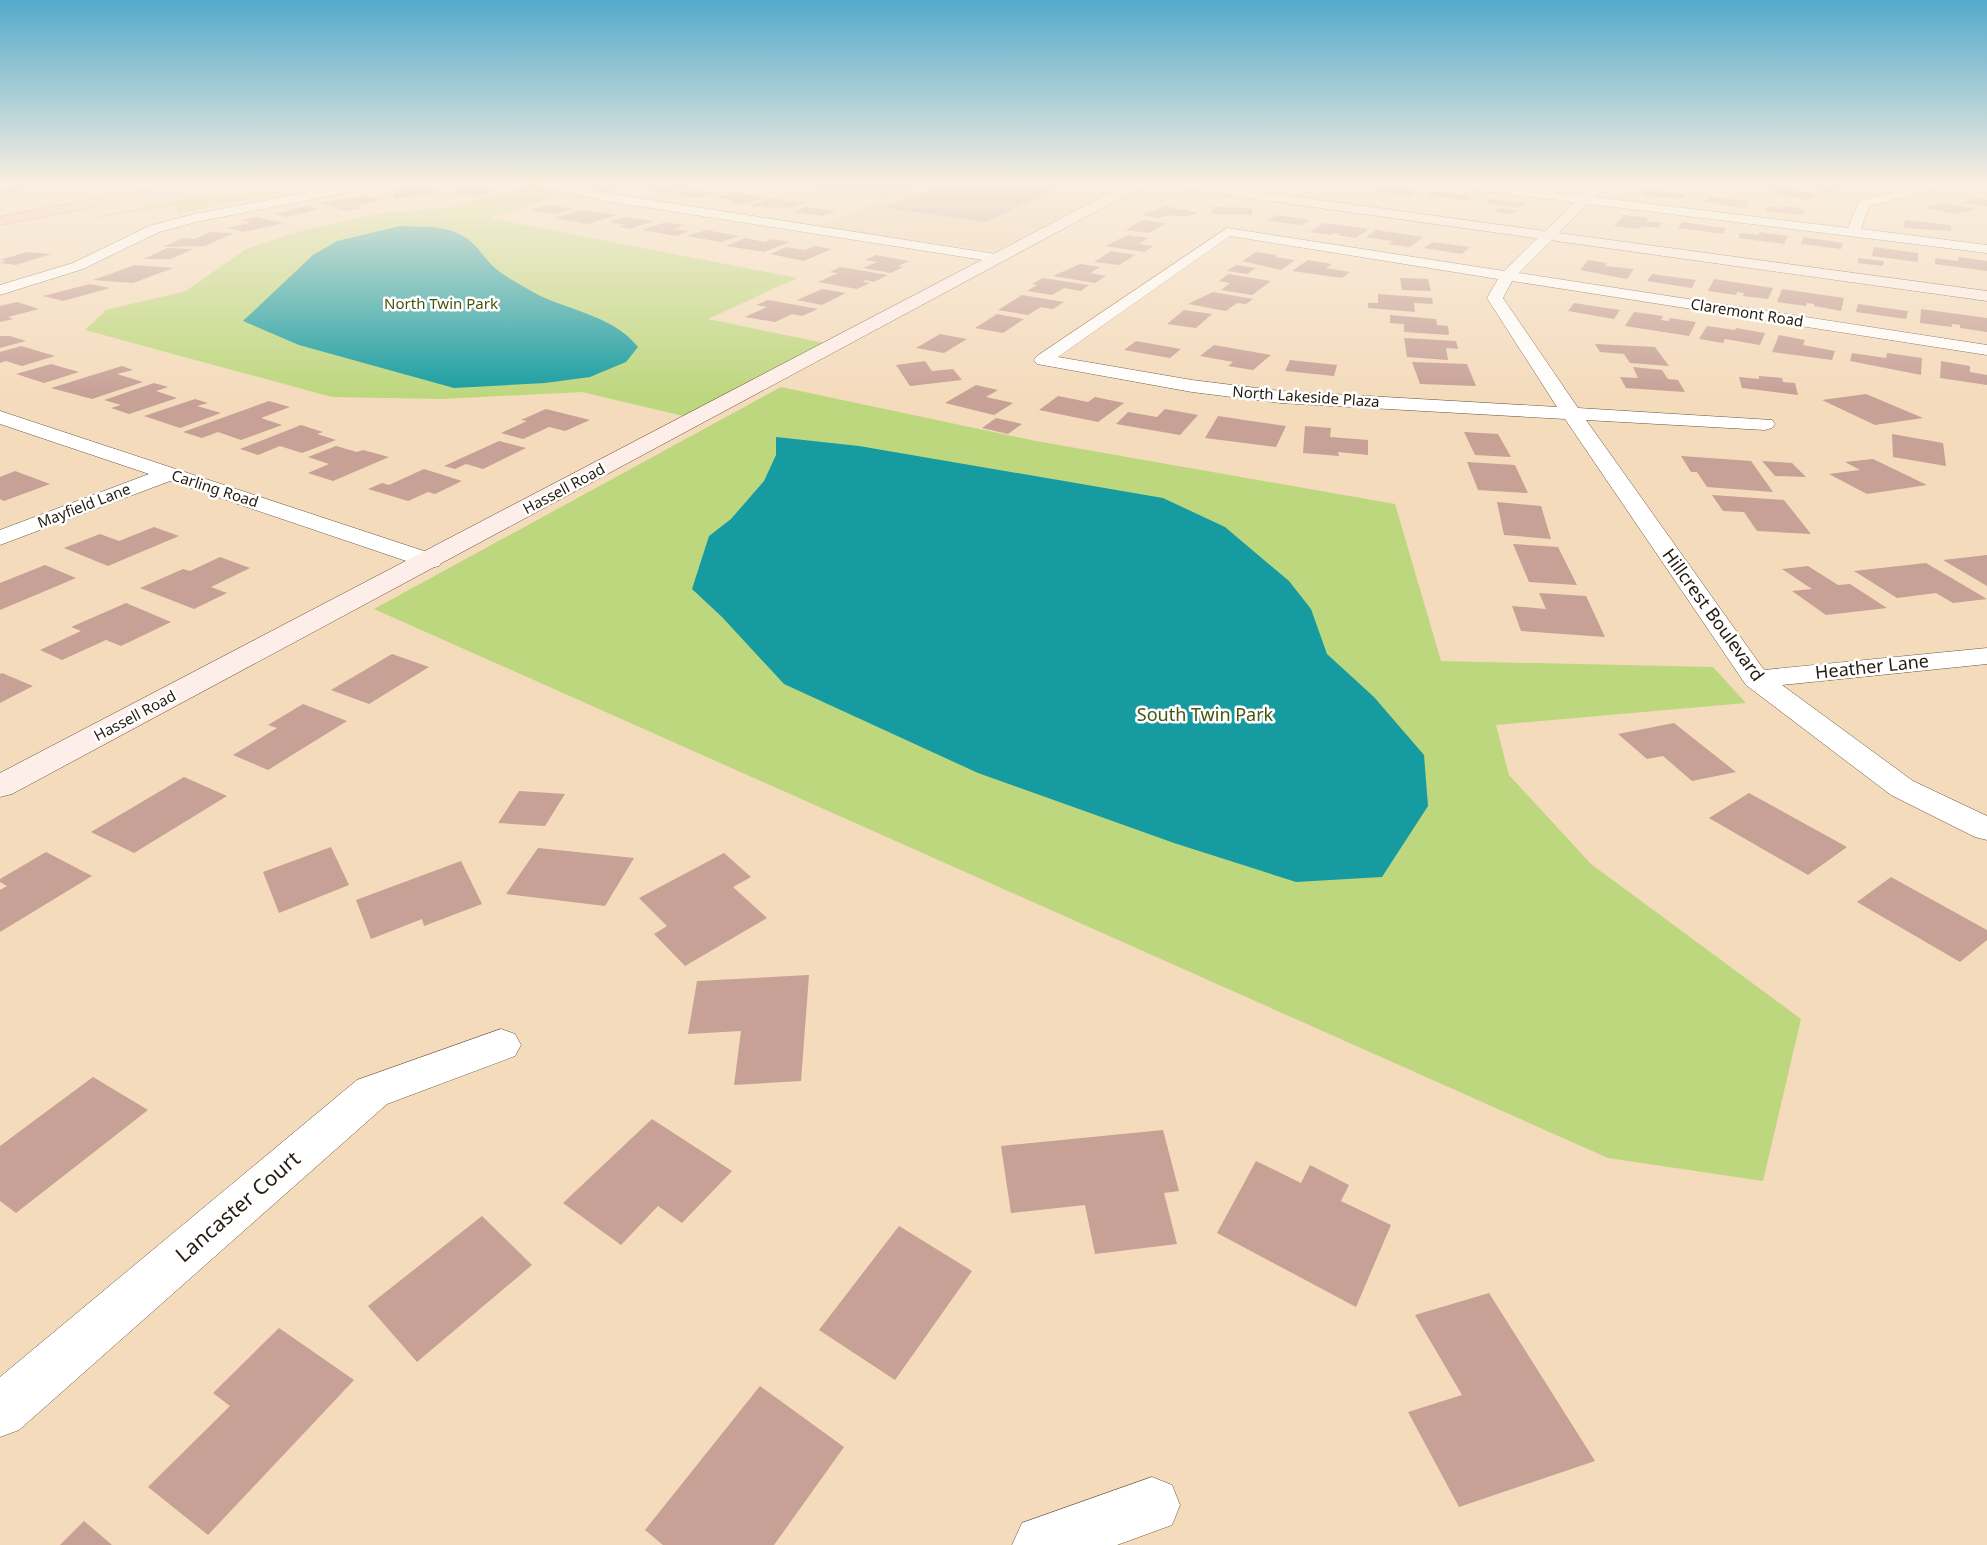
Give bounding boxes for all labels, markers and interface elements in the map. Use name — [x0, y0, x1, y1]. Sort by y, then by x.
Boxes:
park label: North Twin Park — [384, 293, 498, 313]
street label: Claremont Road — [1689, 293, 1805, 331]
street label: North Lakeside Plaza — [1232, 381, 1380, 411]
street label: Hassell Road — [519, 458, 608, 518]
street label: Carling Road — [169, 465, 261, 512]
street label: Mayfield Lane — [34, 478, 133, 532]
street label: Hillcrest Boulevard — [1658, 543, 1770, 686]
street label: Heather Lane — [1814, 648, 1930, 684]
street label: Hassell Road — [90, 685, 179, 745]
park label: South Twin Park — [1137, 702, 1274, 726]
street label: Lancaster Court — [169, 1144, 306, 1268]

